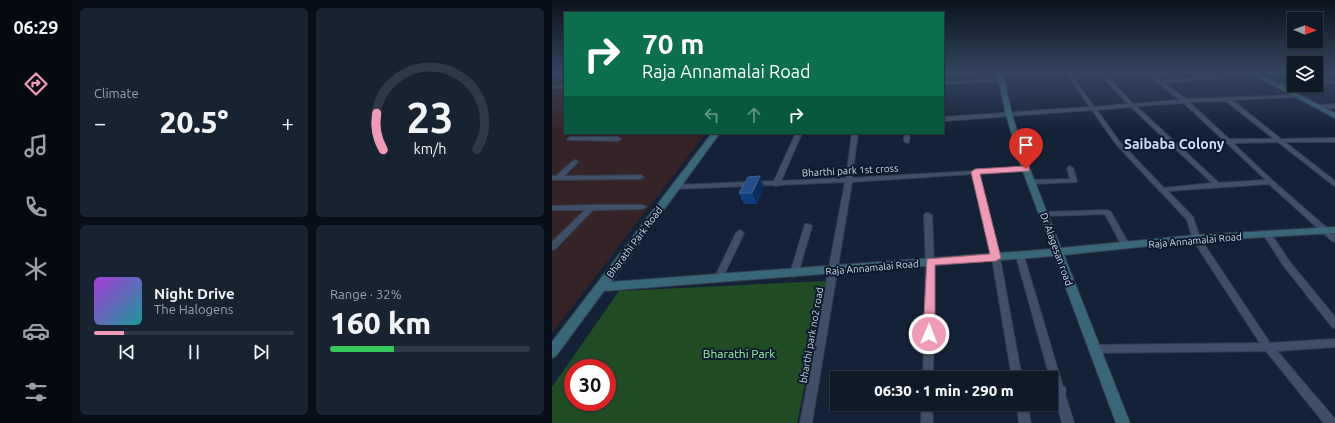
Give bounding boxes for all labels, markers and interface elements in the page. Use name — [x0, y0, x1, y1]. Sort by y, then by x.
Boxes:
north arrow — [1287, 12, 1323, 48]
map controls — [1287, 12, 1323, 92]
text: 06:29 — [13, 17, 59, 37]
icon: right — [576, 28, 628, 80]
text: 70 m — [642, 28, 704, 59]
button: layers — [1287, 56, 1323, 92]
text: Raja Annamalai Road — [642, 61, 810, 81]
icon: directions — [22, 70, 50, 98]
text: Climate — [94, 86, 139, 100]
text: 23 — [407, 94, 453, 141]
icon: left — [701, 104, 723, 126]
icon: ahead — [743, 104, 765, 126]
icon: right — [785, 104, 807, 126]
text: 20.5° — [159, 105, 229, 139]
text: − — [94, 110, 106, 135]
text: + — [282, 110, 294, 135]
pin — [1009, 128, 1043, 169]
icon: music — [22, 132, 50, 160]
icon: arrive — [1015, 134, 1037, 156]
district label: Saibaba Colony — [1124, 136, 1225, 152]
text: km/h — [414, 141, 446, 157]
street label: Bharthi park 1st cross — [801, 162, 899, 179]
icon: phone — [22, 193, 50, 221]
street label: Bharathi Park Road — [604, 205, 665, 280]
street label: Dr Alagesan road — [1038, 211, 1075, 287]
street label: Raja Annamalai Road — [1148, 231, 1242, 250]
icon: climate — [22, 255, 50, 283]
street label: Raja Annamalai Road — [825, 258, 919, 277]
text: Night Drive — [154, 285, 235, 302]
street label: bharthi park no2 road — [798, 286, 825, 384]
text: Range · 32% — [330, 287, 402, 301]
text: The Halogens — [154, 302, 233, 316]
text: 160 km — [330, 306, 431, 340]
position arrow — [908, 313, 950, 355]
icon: car — [22, 317, 50, 345]
icon: previous — [116, 341, 138, 363]
icon: pause — [183, 341, 205, 363]
icon: next — [250, 341, 272, 363]
park label: Bharathi Park — [703, 347, 775, 360]
speed limit sign: 30 — [564, 359, 616, 411]
icon: filters — [22, 378, 50, 406]
text: 06:30 · 1 min · 290 m — [874, 382, 1014, 399]

